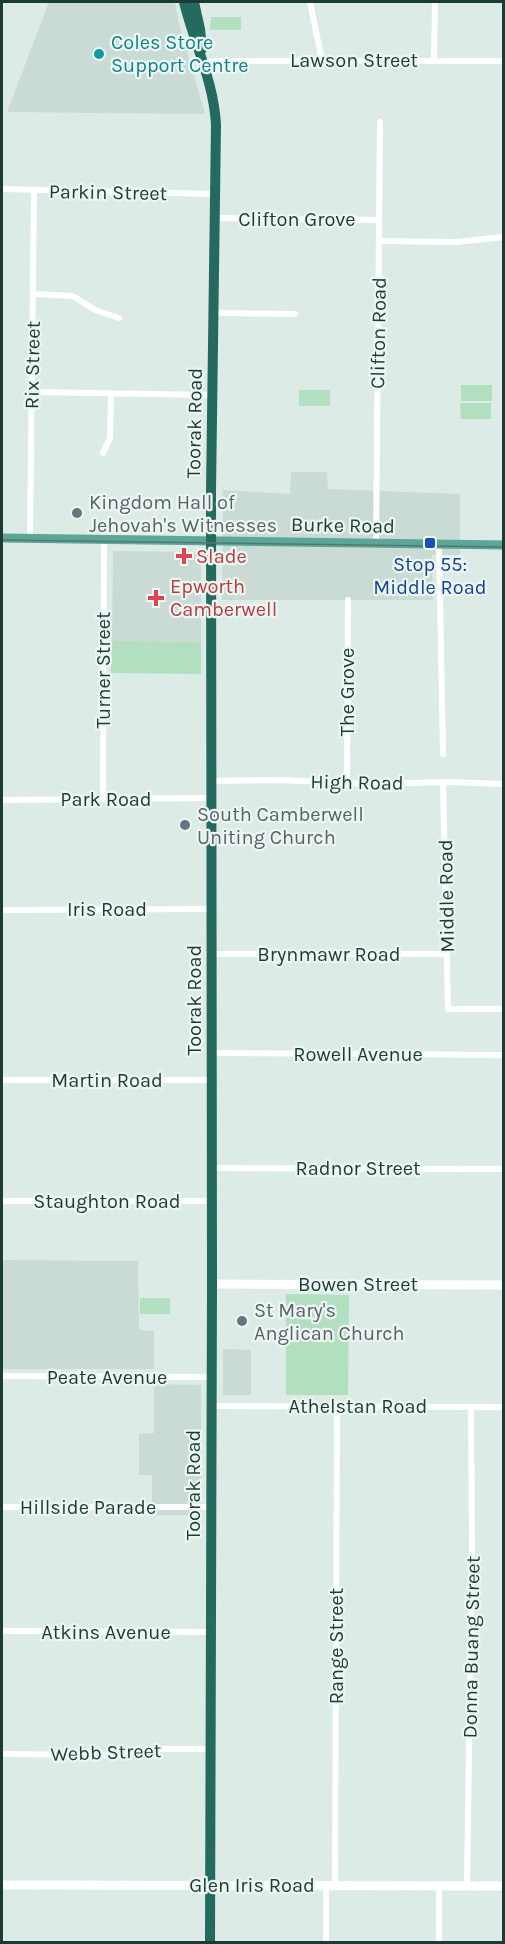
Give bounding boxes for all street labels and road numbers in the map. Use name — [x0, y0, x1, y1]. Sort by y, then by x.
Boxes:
street label: Lawson Street — [290, 49, 418, 72]
street label: Parkin Street — [49, 180, 168, 205]
street label: Clifton Grove — [238, 208, 356, 231]
street label: Clifton Road — [366, 277, 391, 389]
street label: Rix Street — [20, 320, 45, 409]
street label: Toorak Road — [182, 368, 207, 478]
street label: Burke Road — [291, 513, 395, 538]
street label: Turner Street — [92, 611, 115, 729]
street label: The Grove — [336, 648, 359, 736]
street label: High Road — [310, 770, 404, 795]
street label: Park Road — [60, 788, 152, 811]
street label: Middle Road — [434, 839, 459, 953]
street label: Iris Road — [67, 898, 147, 921]
street label: Brynmawr Road — [257, 943, 401, 966]
street label: Toorak Road — [183, 945, 206, 1055]
street label: Rowell Avenue — [293, 1043, 423, 1066]
street label: Martin Road — [51, 1069, 163, 1092]
street label: Radnor Street — [296, 1157, 421, 1180]
street label: Staughton Road — [33, 1190, 181, 1213]
street label: Bowen Street — [298, 1273, 418, 1296]
street label: Peate Avenue — [47, 1366, 167, 1389]
street label: Athelstan Road — [289, 1395, 427, 1418]
street label: Toorak Road — [182, 1430, 205, 1540]
street label: Hillside Parade — [20, 1496, 156, 1519]
street label: Donna Buang Street — [458, 1555, 485, 1738]
street label: Range Street — [325, 1587, 348, 1704]
street label: Atkins Avenue — [41, 1621, 171, 1644]
street label: Webb Street — [50, 1739, 162, 1766]
street label: Glen Iris Road — [189, 1874, 315, 1897]

